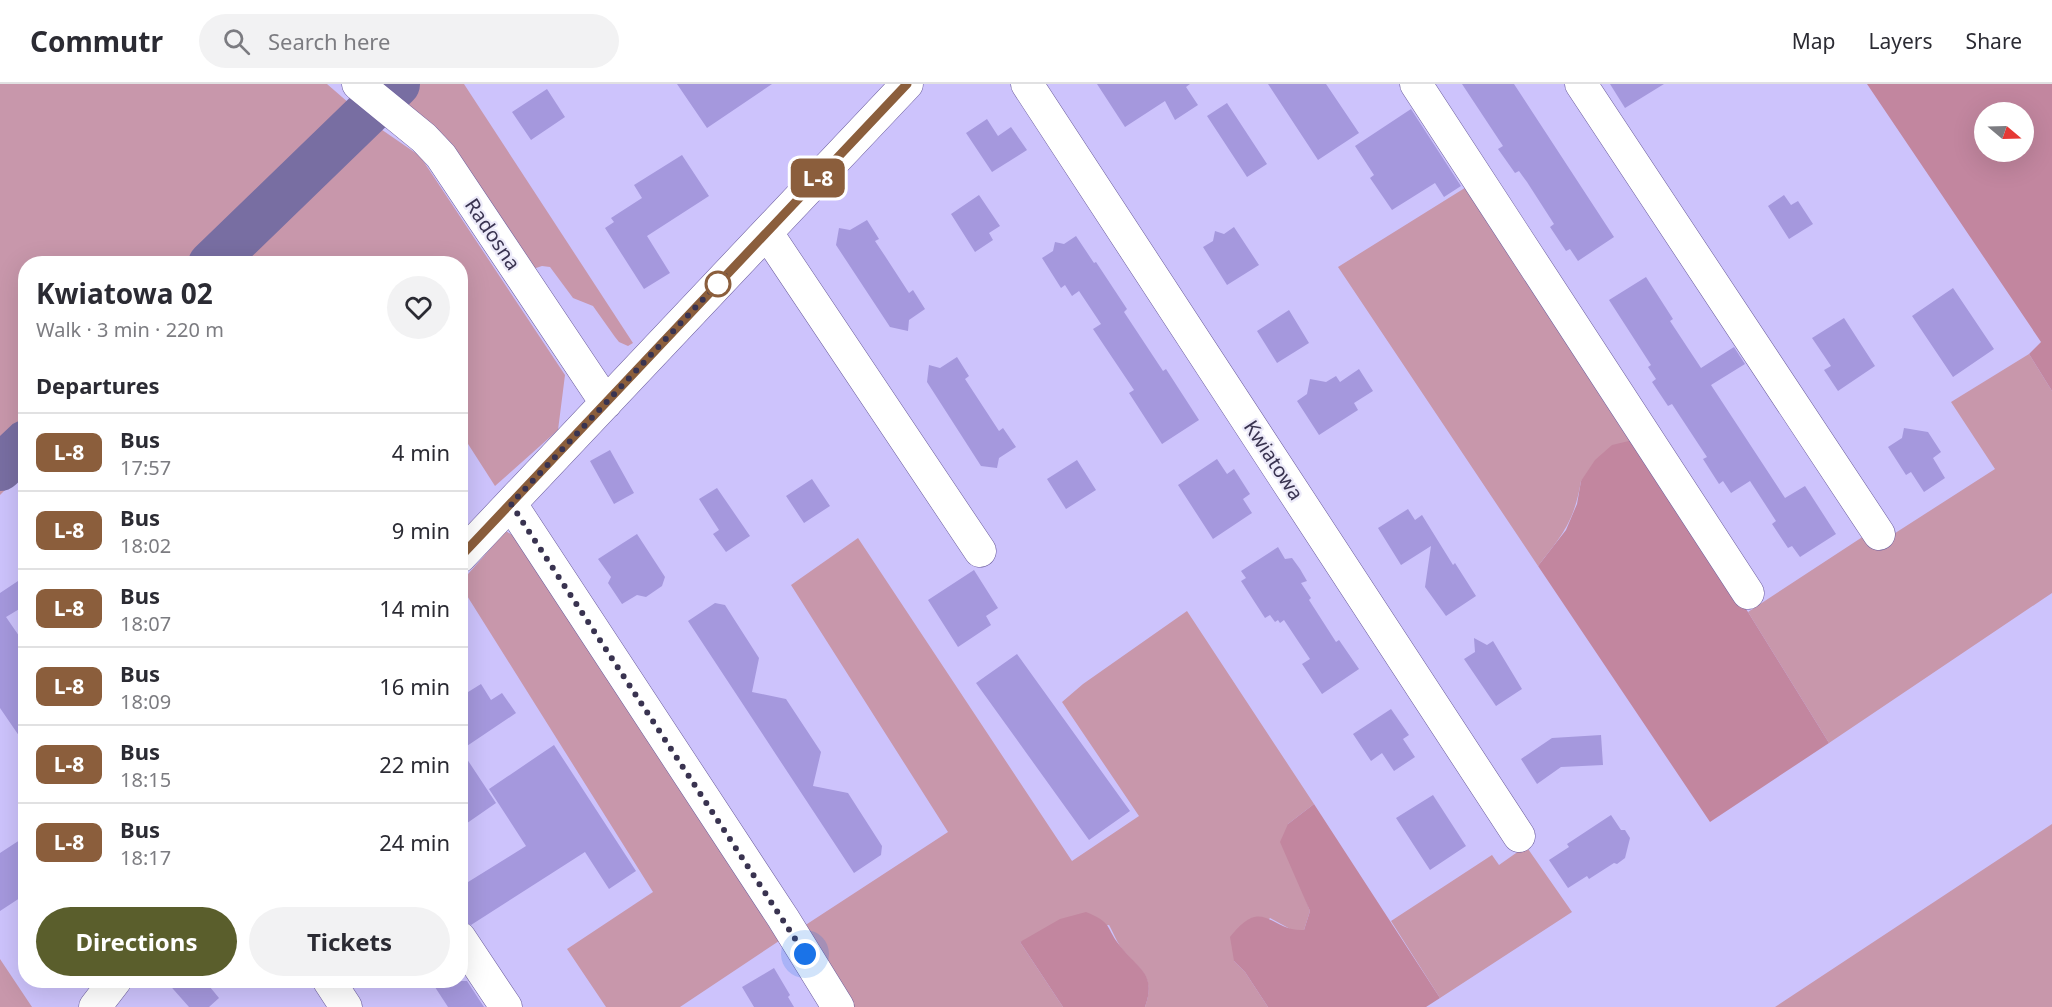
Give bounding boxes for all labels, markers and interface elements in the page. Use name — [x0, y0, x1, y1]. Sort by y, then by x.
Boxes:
search box — [199, 14, 619, 68]
text: Commutr — [30, 22, 163, 60]
icon: search — [220, 25, 253, 58]
text: Search here — [268, 26, 390, 56]
text: Map — [1792, 27, 1836, 55]
text: Layers — [1869, 27, 1933, 55]
text: Share — [1966, 27, 2022, 55]
north arrow — [1974, 102, 2034, 162]
map controls — [1974, 102, 2034, 162]
line badge: L-8 — [784, 158, 852, 197]
text: L-8 — [803, 164, 833, 192]
street label: Radosna — [459, 193, 527, 275]
unlabelled marker — [705, 271, 731, 297]
text: Kwiatowa 02 — [36, 274, 213, 312]
button: heart — [387, 276, 450, 339]
text: Walk · 3 min · 220 m — [36, 316, 224, 343]
text: Departures — [36, 370, 160, 400]
street label: Kwiatowa — [1238, 415, 1310, 505]
text: Bus — [120, 424, 160, 454]
text: 4 min — [392, 437, 450, 467]
text: L-8 — [54, 438, 84, 466]
text: 17:57 — [120, 454, 171, 481]
text: Bus — [120, 502, 160, 532]
text: 9 min — [392, 515, 450, 545]
text: L-8 — [54, 516, 84, 544]
text: 18:02 — [120, 532, 171, 559]
text: Bus — [120, 580, 160, 610]
text: 14 min — [379, 593, 450, 623]
text: L-8 — [54, 594, 84, 622]
text: 18:07 — [120, 610, 171, 637]
text: Bus — [120, 658, 160, 688]
text: 16 min — [379, 671, 450, 701]
text: L-8 — [54, 672, 84, 700]
text: 18:09 — [120, 688, 171, 715]
text: Bus — [120, 736, 160, 766]
text: 22 min — [379, 749, 450, 779]
text: L-8 — [54, 750, 84, 778]
text: 18:15 — [120, 766, 171, 793]
text: Bus — [120, 814, 160, 844]
text: 24 min — [379, 827, 450, 857]
text: L-8 — [54, 828, 84, 856]
text: 18:17 — [120, 844, 171, 871]
button: Directions — [36, 907, 237, 976]
button: Tickets — [249, 907, 450, 976]
your location — [790, 939, 820, 969]

